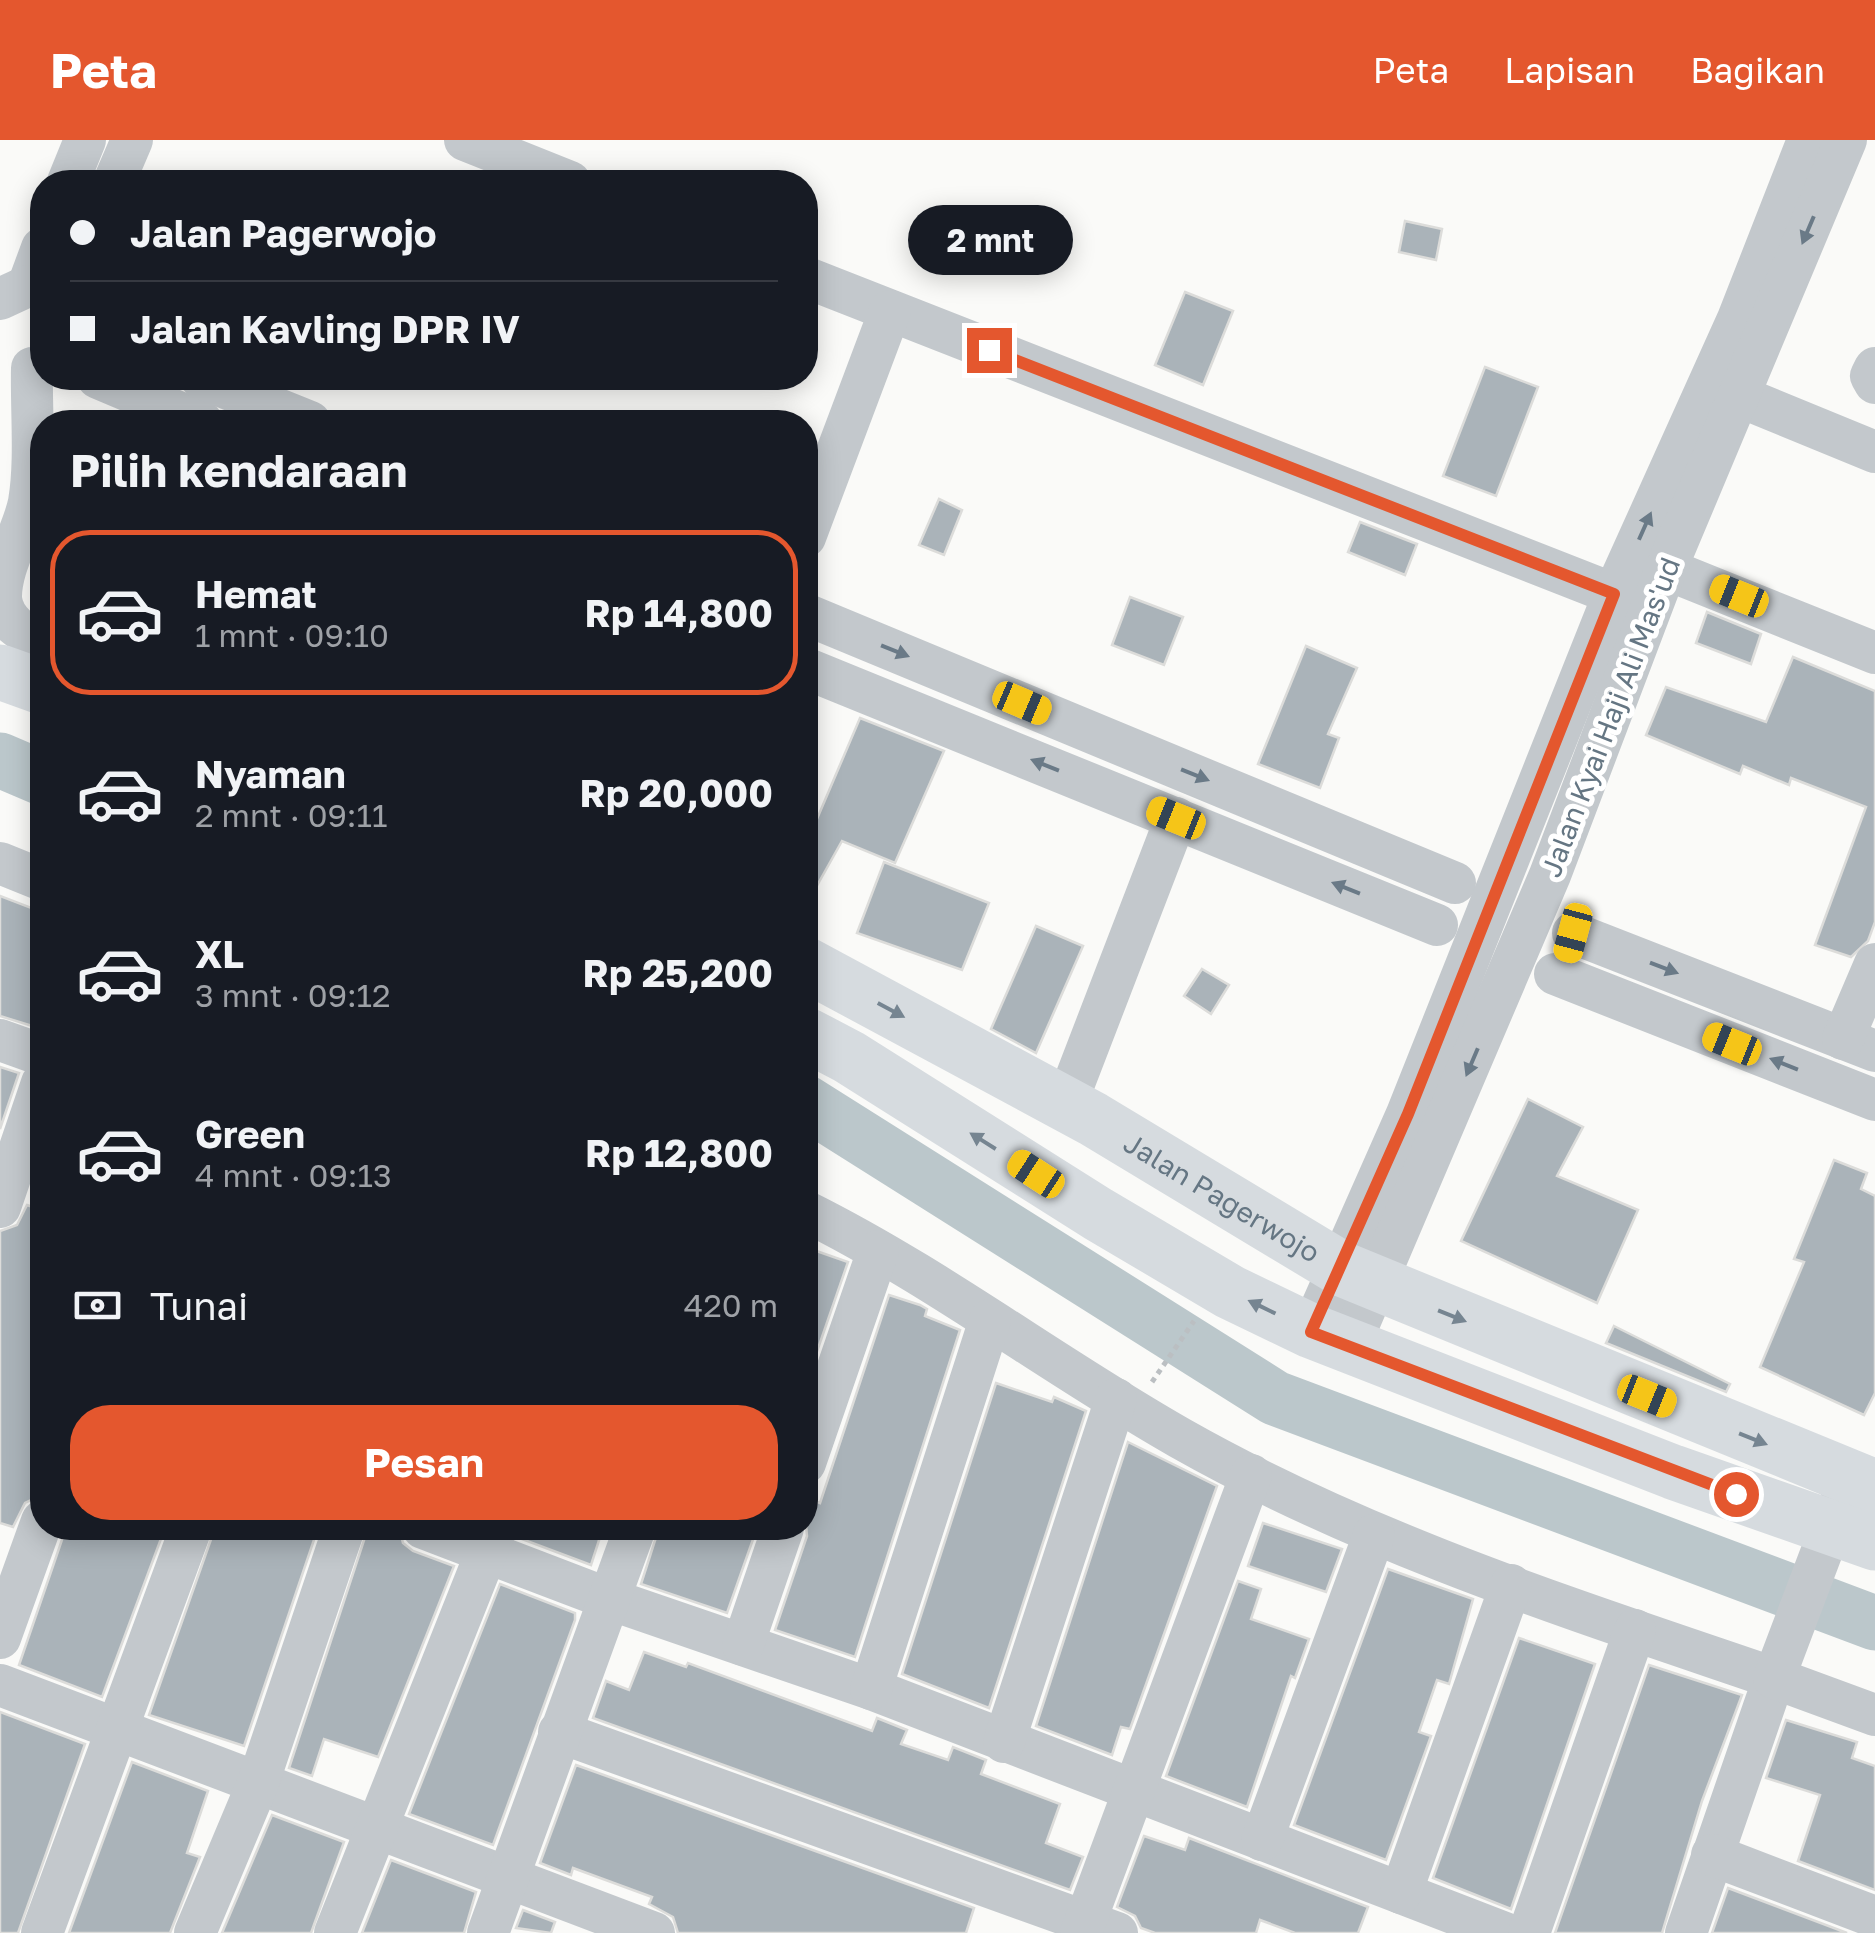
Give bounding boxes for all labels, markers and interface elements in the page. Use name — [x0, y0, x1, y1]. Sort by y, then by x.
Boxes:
text: Peta — [50, 41, 157, 99]
text: Peta — [1373, 49, 1449, 91]
text: Lapisan — [1504, 49, 1635, 91]
text: Bagikan — [1690, 49, 1825, 91]
callout: 2 mnt — [906, 205, 1072, 275]
text: Jalan Pagerwojo — [130, 210, 437, 255]
one-way arrow — [1800, 215, 1816, 245]
text: 2 mnt — [947, 221, 1034, 259]
text: Jalan Kavling DPR IV — [130, 306, 520, 351]
route end — [967, 328, 1012, 373]
text: Pilih kendaraan — [70, 443, 407, 497]
one-way arrow — [1637, 511, 1653, 541]
street label: Jalan Kyai Haji Ali Mas'ud — [1534, 553, 1686, 881]
icon: car — [75, 568, 165, 658]
text: Hemat — [195, 571, 317, 616]
car — [1706, 571, 1772, 621]
text: Rp 14,800 — [585, 590, 773, 635]
text: 1 mnt · 09:10 — [195, 616, 389, 654]
one-way arrow — [880, 643, 910, 659]
car — [989, 677, 1055, 729]
icon: car — [75, 748, 165, 838]
text: Nyaman — [195, 751, 346, 796]
one-way arrow — [1030, 757, 1060, 773]
one-way arrow — [1181, 768, 1211, 784]
text: Rp 20,000 — [580, 770, 773, 815]
car — [1143, 793, 1209, 843]
text: 2 mnt · 09:11 — [195, 796, 387, 834]
one-way arrow — [1331, 879, 1361, 895]
car — [1551, 900, 1595, 966]
icon: car — [75, 928, 165, 1018]
text: XL — [195, 931, 244, 976]
text: Rp 25,200 — [583, 950, 773, 995]
one-way arrow — [1649, 961, 1679, 977]
text: 3 mnt · 09:12 — [195, 976, 391, 1014]
one-way arrow — [877, 1001, 905, 1018]
car — [1699, 1019, 1765, 1069]
one-way arrow — [1464, 1047, 1480, 1077]
one-way arrow — [1769, 1056, 1799, 1072]
icon: car — [75, 1108, 165, 1198]
text: Green — [195, 1111, 305, 1156]
street label: Jalan Pagerwojo — [1118, 1125, 1326, 1269]
text: Rp 12,800 — [585, 1130, 773, 1175]
one-way arrow — [969, 1132, 996, 1151]
car — [1003, 1145, 1069, 1203]
text: 4 mnt · 09:13 — [195, 1156, 392, 1194]
icon: cash — [70, 1278, 125, 1333]
text: Tunai — [150, 1283, 248, 1328]
text: 420 m — [684, 1286, 778, 1324]
one-way arrow — [1247, 1299, 1276, 1316]
one-way arrow — [1437, 1309, 1467, 1325]
car — [1614, 1371, 1680, 1421]
button: Pesan — [70, 1405, 778, 1520]
one-way arrow — [1738, 1431, 1768, 1447]
route start — [1714, 1472, 1759, 1517]

